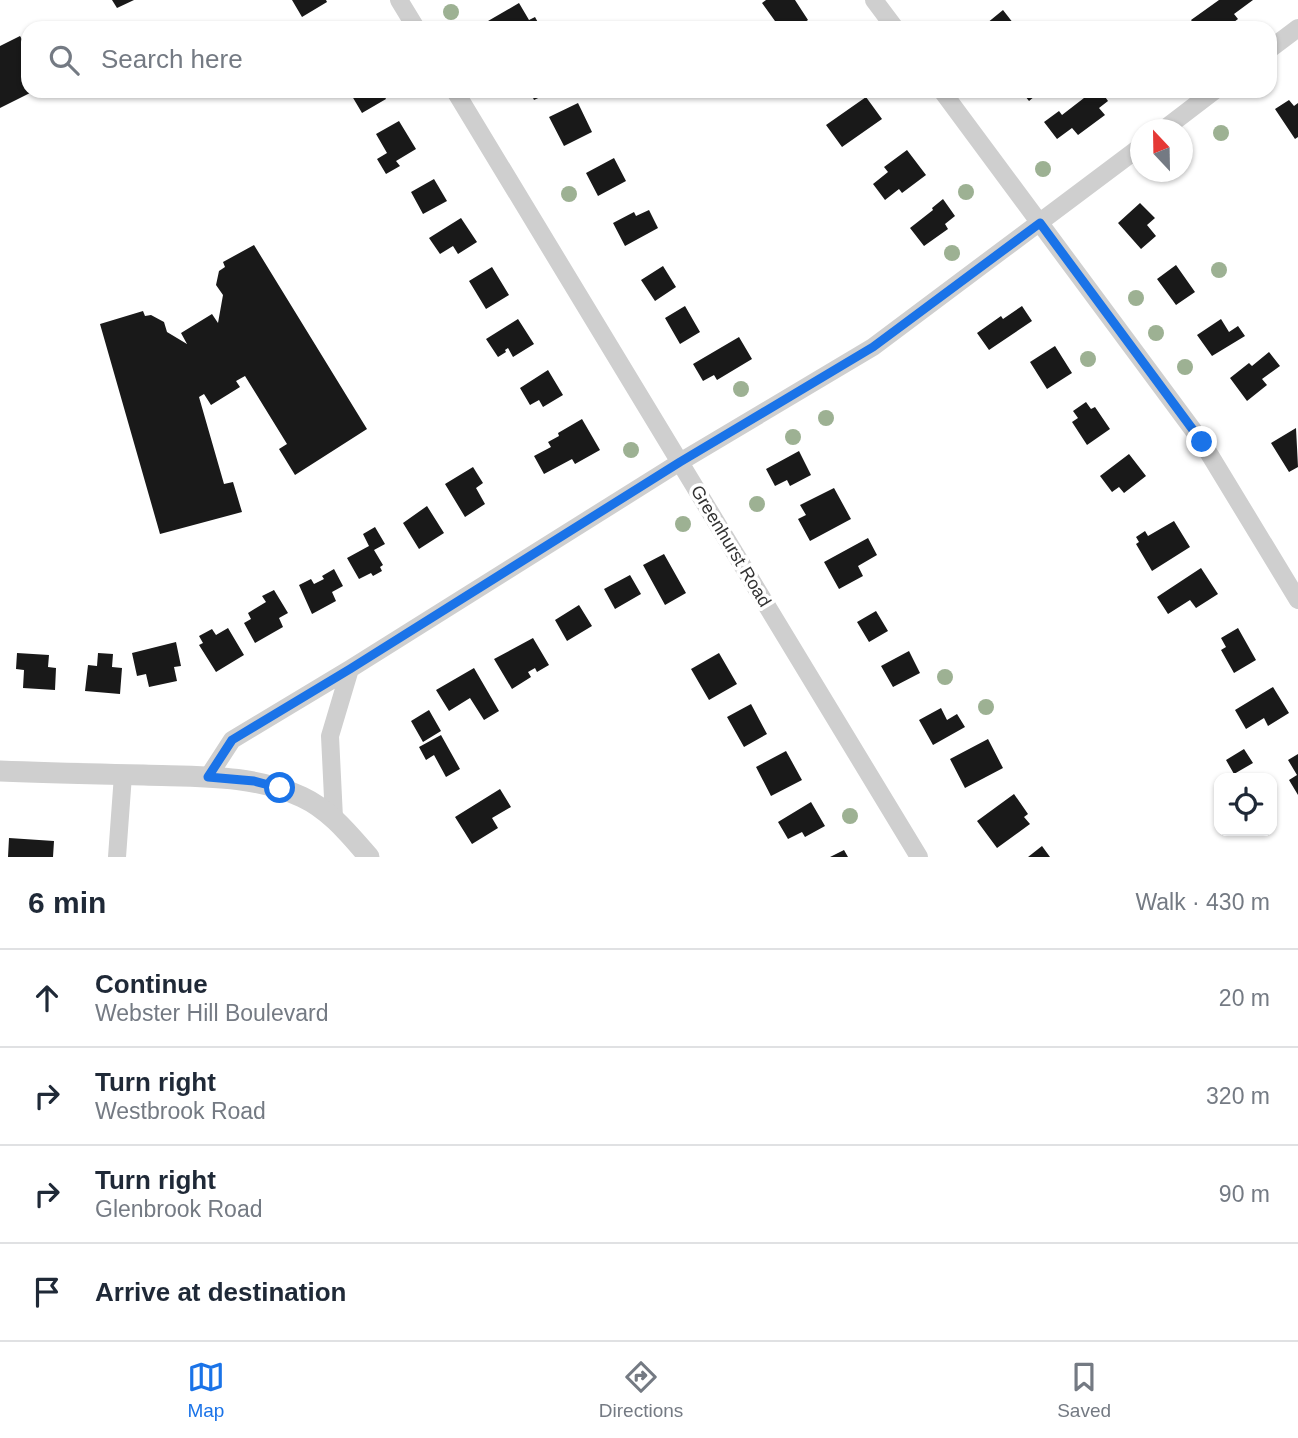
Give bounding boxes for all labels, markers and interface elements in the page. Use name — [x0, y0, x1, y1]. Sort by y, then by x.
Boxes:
search box — [21, 21, 1277, 98]
icon: search — [45, 41, 83, 79]
text: Search here — [101, 44, 243, 74]
north arrow — [1130, 119, 1193, 182]
route end — [1186, 426, 1217, 457]
street label: Greenhurst Road — [687, 482, 775, 610]
route start — [264, 772, 295, 803]
map controls — [1214, 773, 1277, 836]
button: locate — [1214, 773, 1277, 836]
text: 6 min — [28, 886, 106, 919]
text: Walk · 430 m — [1135, 889, 1270, 915]
text: Continue — [95, 969, 208, 999]
icon: ahead — [28, 979, 66, 1017]
text: 20 m — [1219, 985, 1270, 1011]
text: Webster Hill Boulevard — [95, 1000, 329, 1026]
text: Turn right — [95, 1067, 216, 1097]
icon: right — [28, 1077, 66, 1115]
text: 320 m — [1206, 1083, 1270, 1109]
text: Westbrook Road — [95, 1098, 266, 1124]
text: Turn right — [95, 1165, 216, 1195]
icon: right — [28, 1175, 66, 1213]
text: 90 m — [1219, 1181, 1270, 1207]
text: Glenbrook Road — [95, 1196, 263, 1222]
icon: arrive — [28, 1273, 66, 1311]
text: Arrive at destination — [95, 1277, 346, 1307]
tab: Map — [187, 1358, 225, 1422]
tab: Directions — [599, 1358, 683, 1422]
tab: Saved — [1057, 1358, 1111, 1422]

